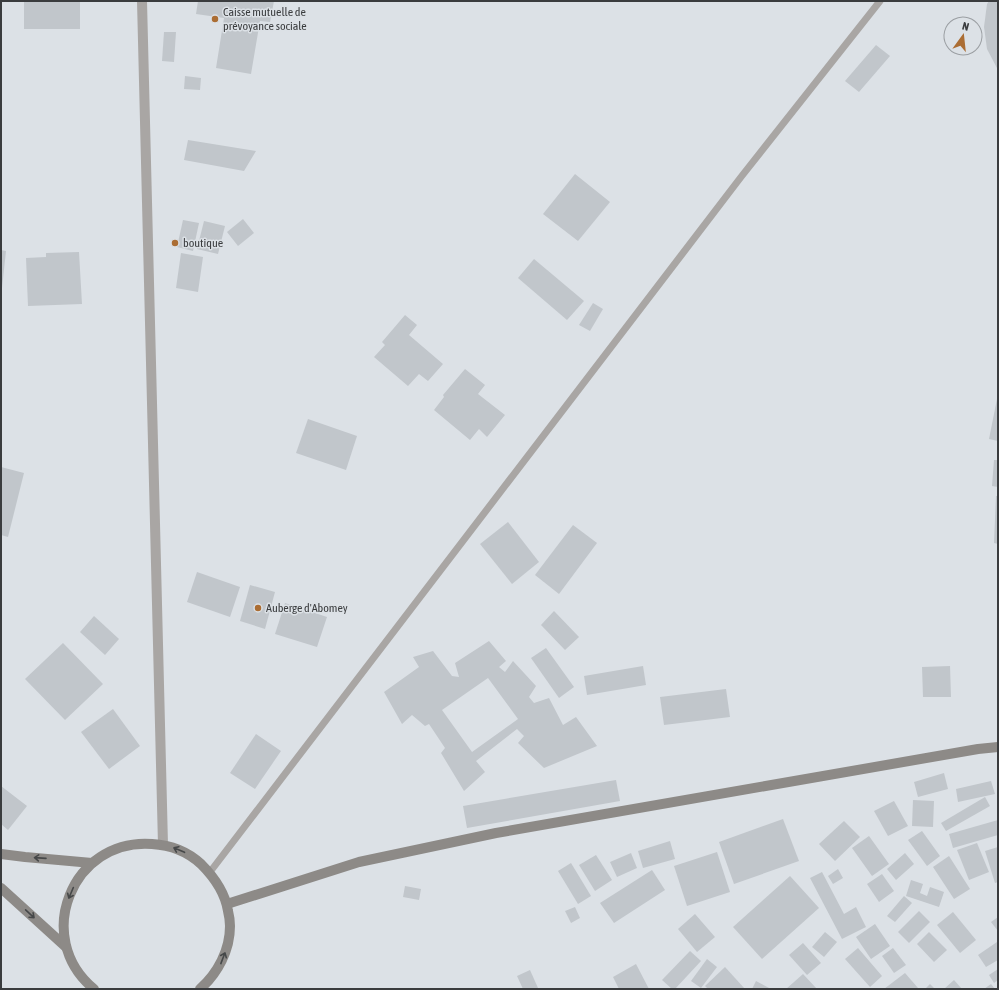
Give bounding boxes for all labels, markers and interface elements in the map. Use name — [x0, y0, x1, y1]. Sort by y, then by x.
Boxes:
place label: Caisse mutuelle de prévoyance sociale — [223, 5, 307, 33]
marker: Caisse mutuelle de prévoyance sociale — [210, 14, 220, 24]
north arrow — [943, 16, 983, 56]
text: N — [961, 20, 970, 33]
place label: boutique — [183, 236, 223, 250]
marker: boutique — [170, 238, 180, 248]
place label: Auberge d'Abomey — [266, 601, 348, 615]
marker: Auberge d'Abomey — [253, 603, 263, 613]
one-way arrow — [173, 846, 185, 854]
one-way arrow — [34, 855, 47, 862]
one-way arrow — [66, 887, 74, 899]
one-way arrow — [25, 909, 35, 919]
one-way arrow — [219, 953, 227, 965]

